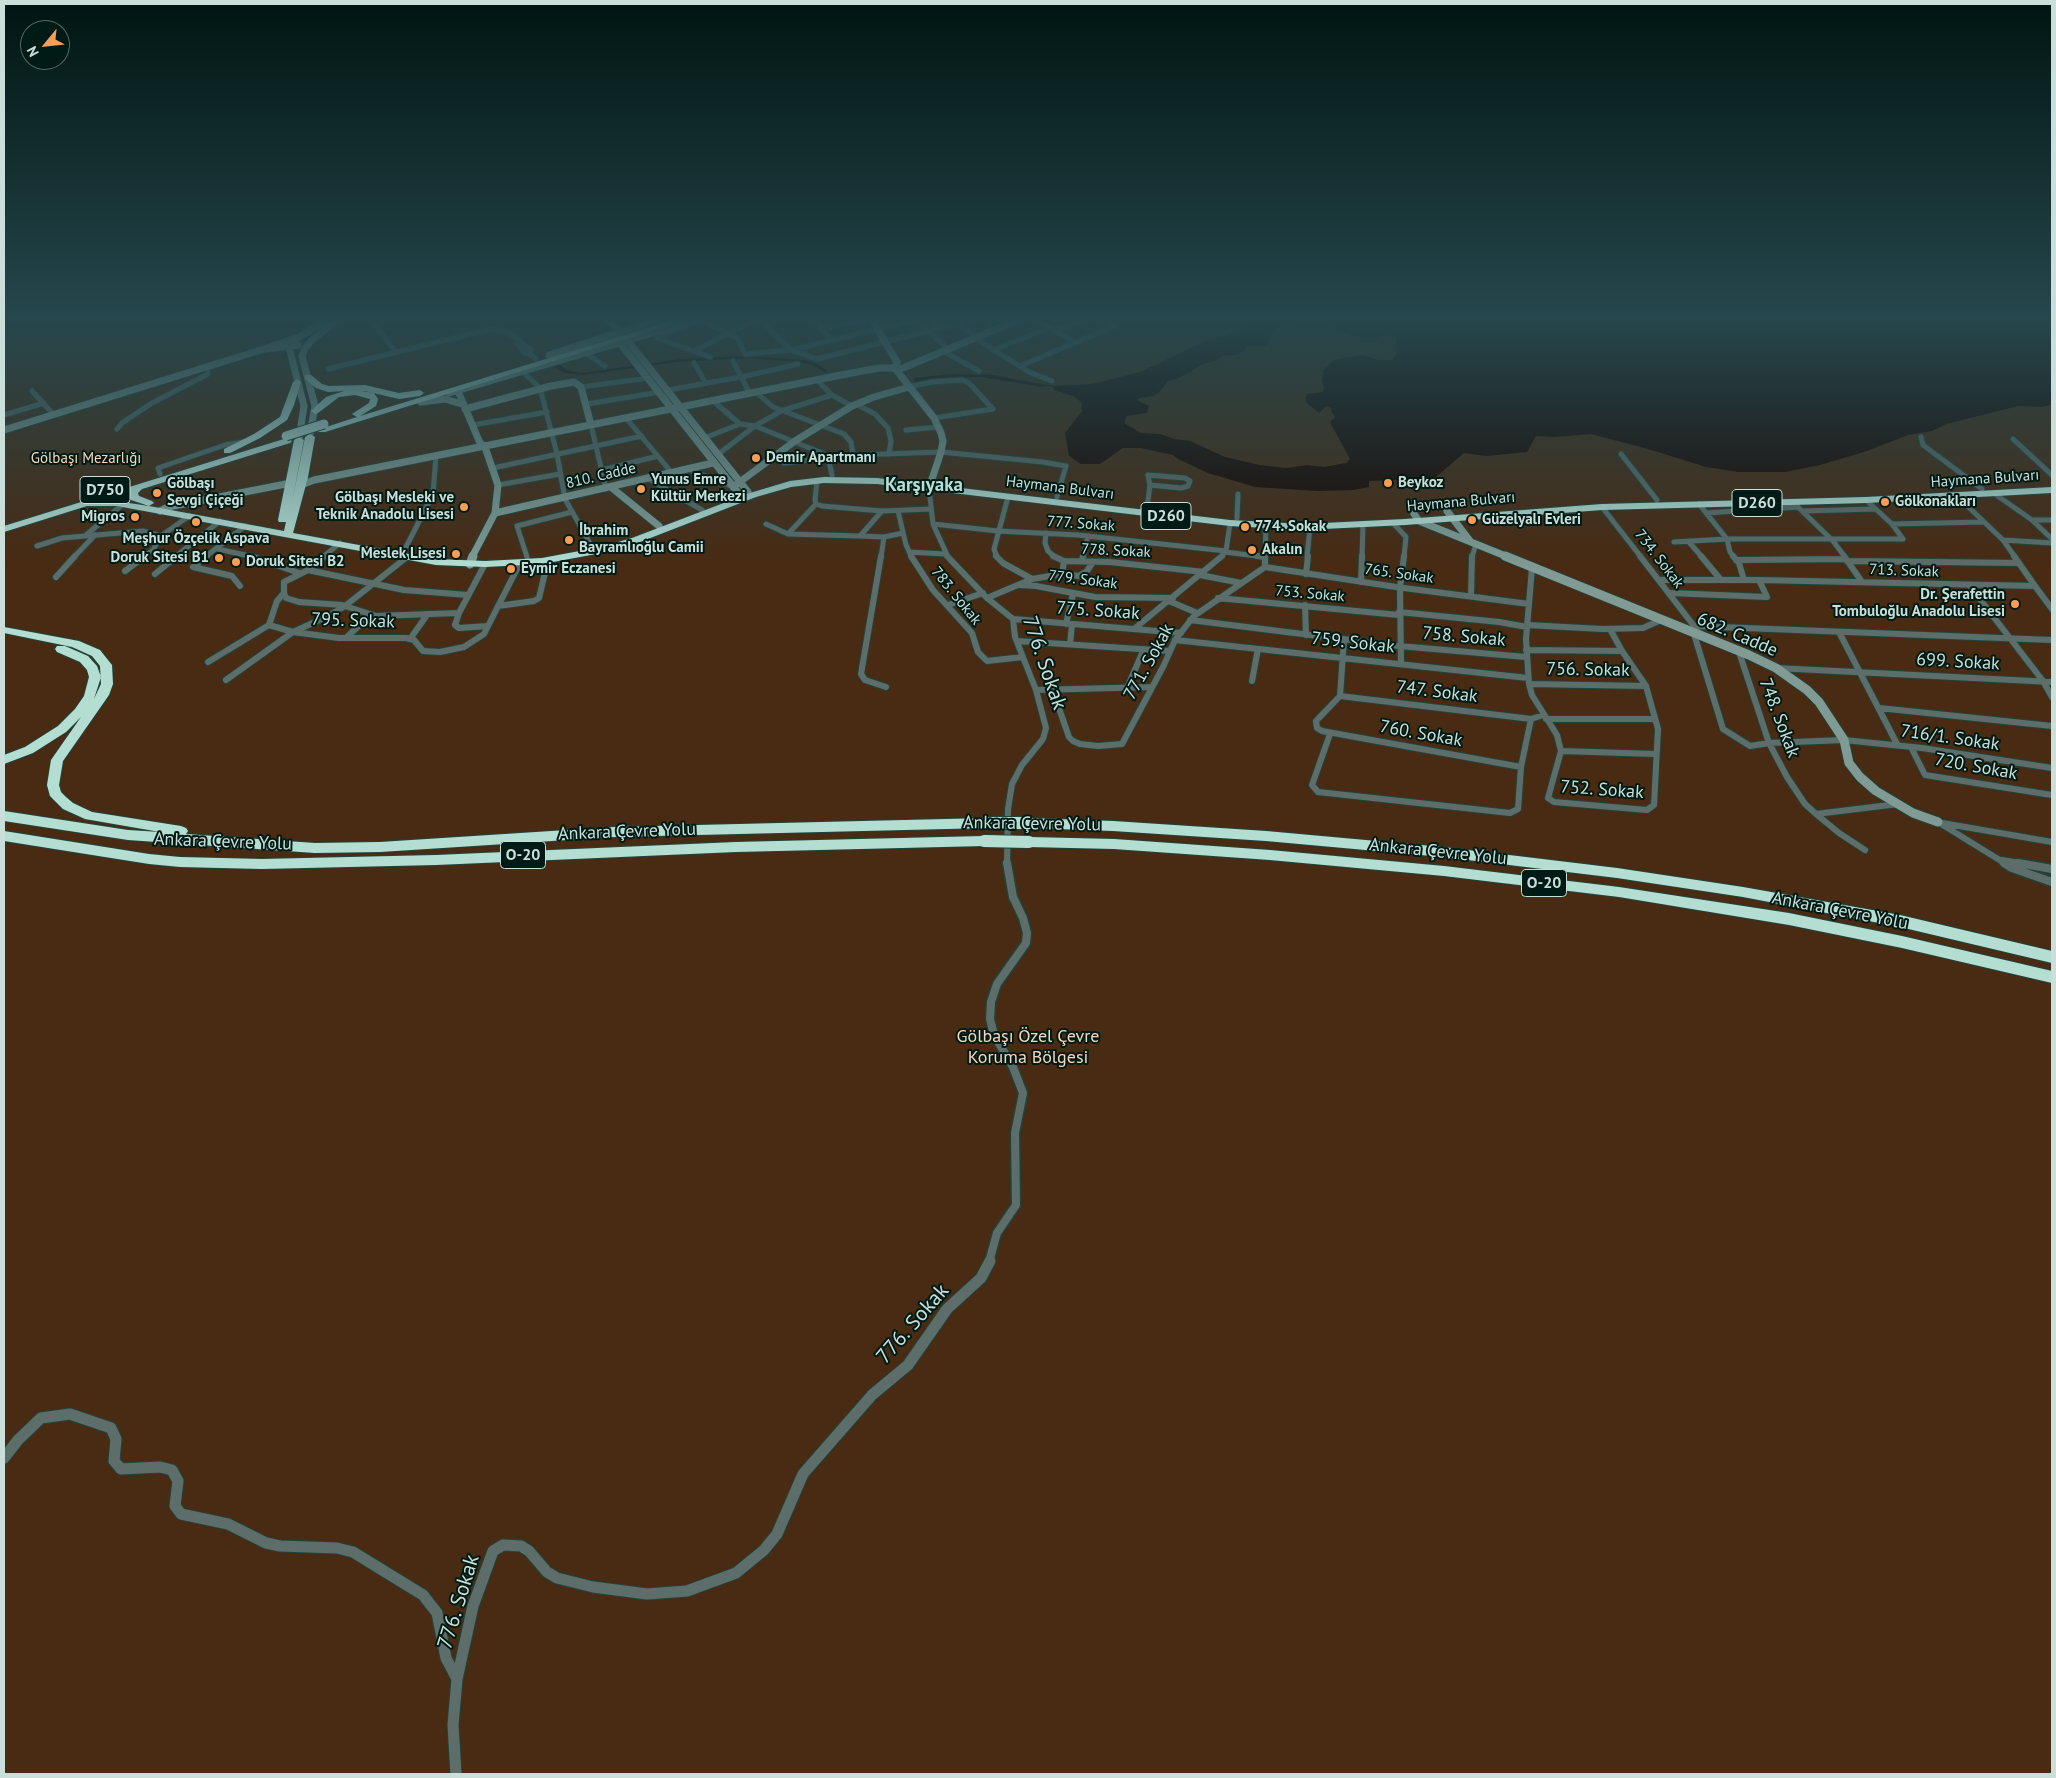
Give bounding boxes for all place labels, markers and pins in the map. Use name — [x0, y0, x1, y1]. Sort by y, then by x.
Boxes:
place label: Demir Apartmanı — [766, 449, 876, 467]
marker: Demir Apartmanı — [750, 452, 762, 464]
place label: Yunus Emre Kültür Merkezi — [651, 471, 746, 506]
place label: Beykoz — [1398, 474, 1443, 492]
place label: Gölbaşı Sevgi Çiçeği — [167, 475, 244, 510]
marker: Beykoz — [1382, 477, 1394, 489]
marker: Yunus Emre Kültür Merkezi — [635, 483, 647, 495]
marker: Gölbaşı Sevgi Çiçeği — [151, 487, 163, 499]
place label: Gölbaşı Mesleki ve Teknik Anadolu Lisesi — [316, 489, 454, 524]
place label: Gölkonakları — [1895, 493, 1976, 511]
marker: Gölkonakları — [1879, 496, 1891, 508]
marker: Gölbaşı Mesleki ve Teknik Anadolu Lisesi — [458, 501, 470, 513]
place label: Migros — [81, 508, 125, 526]
marker: Migros — [129, 511, 141, 523]
place label: Güzelyalı Evleri — [1482, 511, 1581, 529]
marker: Güzelyalı Evleri — [1466, 514, 1478, 526]
marker: Meşhur Özçelik Aspava — [190, 516, 202, 528]
place label: 774. Sokak — [1255, 518, 1326, 536]
marker: 774. Sokak — [1239, 521, 1251, 533]
place label: İbrahim Bayramlıoğlu Camii — [579, 522, 704, 557]
place label: Meşhur Özçelik Aspava — [123, 530, 269, 548]
marker: İbrahim Bayramlıoğlu Camii — [563, 534, 575, 546]
place label: Akalın — [1262, 541, 1302, 559]
marker: Akalın — [1246, 544, 1258, 556]
place label: Meslek Lisesi — [361, 545, 446, 563]
marker: Meslek Lisesi — [450, 548, 462, 560]
place label: Doruk Sitesi B1 — [110, 549, 209, 567]
marker: Doruk Sitesi B1 — [213, 552, 225, 564]
place label: Doruk Sitesi B2 — [246, 553, 345, 571]
marker: Doruk Sitesi B2 — [230, 556, 242, 568]
place label: Eymir Eczanesi — [521, 560, 616, 578]
marker: Eymir Eczanesi — [505, 563, 517, 575]
place label: Dr. Şerafettin Tombuloğlu Anadolu Lisesi — [1832, 586, 2005, 621]
marker: Dr. Şerafettin Tombuloğlu Anadolu Lisesi — [2009, 598, 2021, 610]

